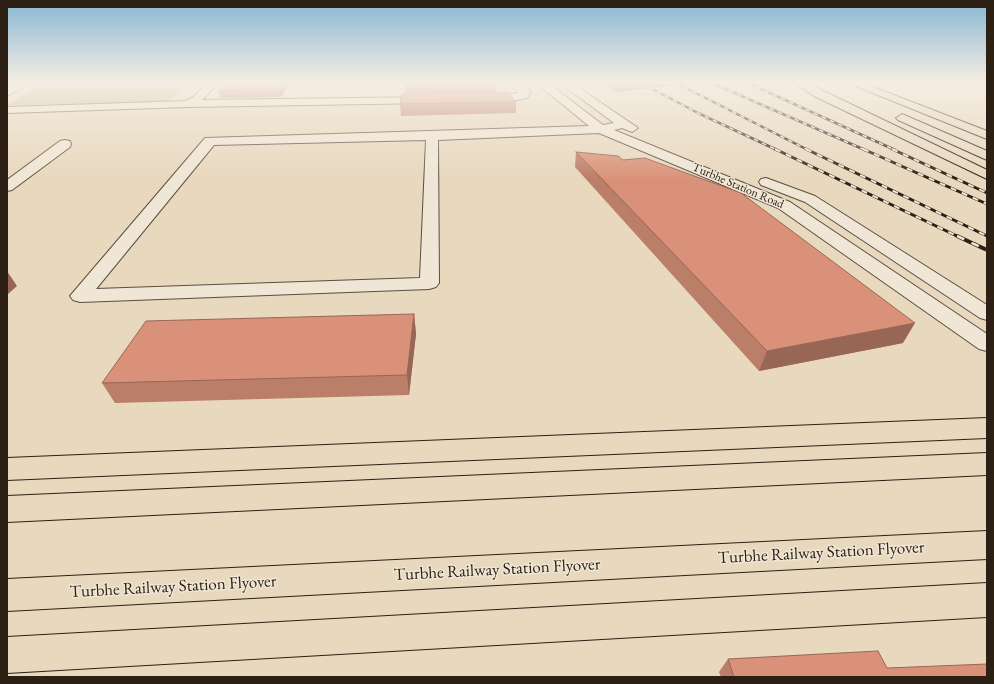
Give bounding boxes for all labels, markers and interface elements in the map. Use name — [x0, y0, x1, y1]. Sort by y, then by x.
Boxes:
street label: Turbhe Station Road — [690, 160, 786, 212]
street label: Turbhe Railway Station Flyover — [717, 537, 925, 569]
street label: Turbhe Railway Station Flyover — [393, 554, 601, 586]
street label: Turbhe Railway Station Flyover — [69, 571, 277, 603]

